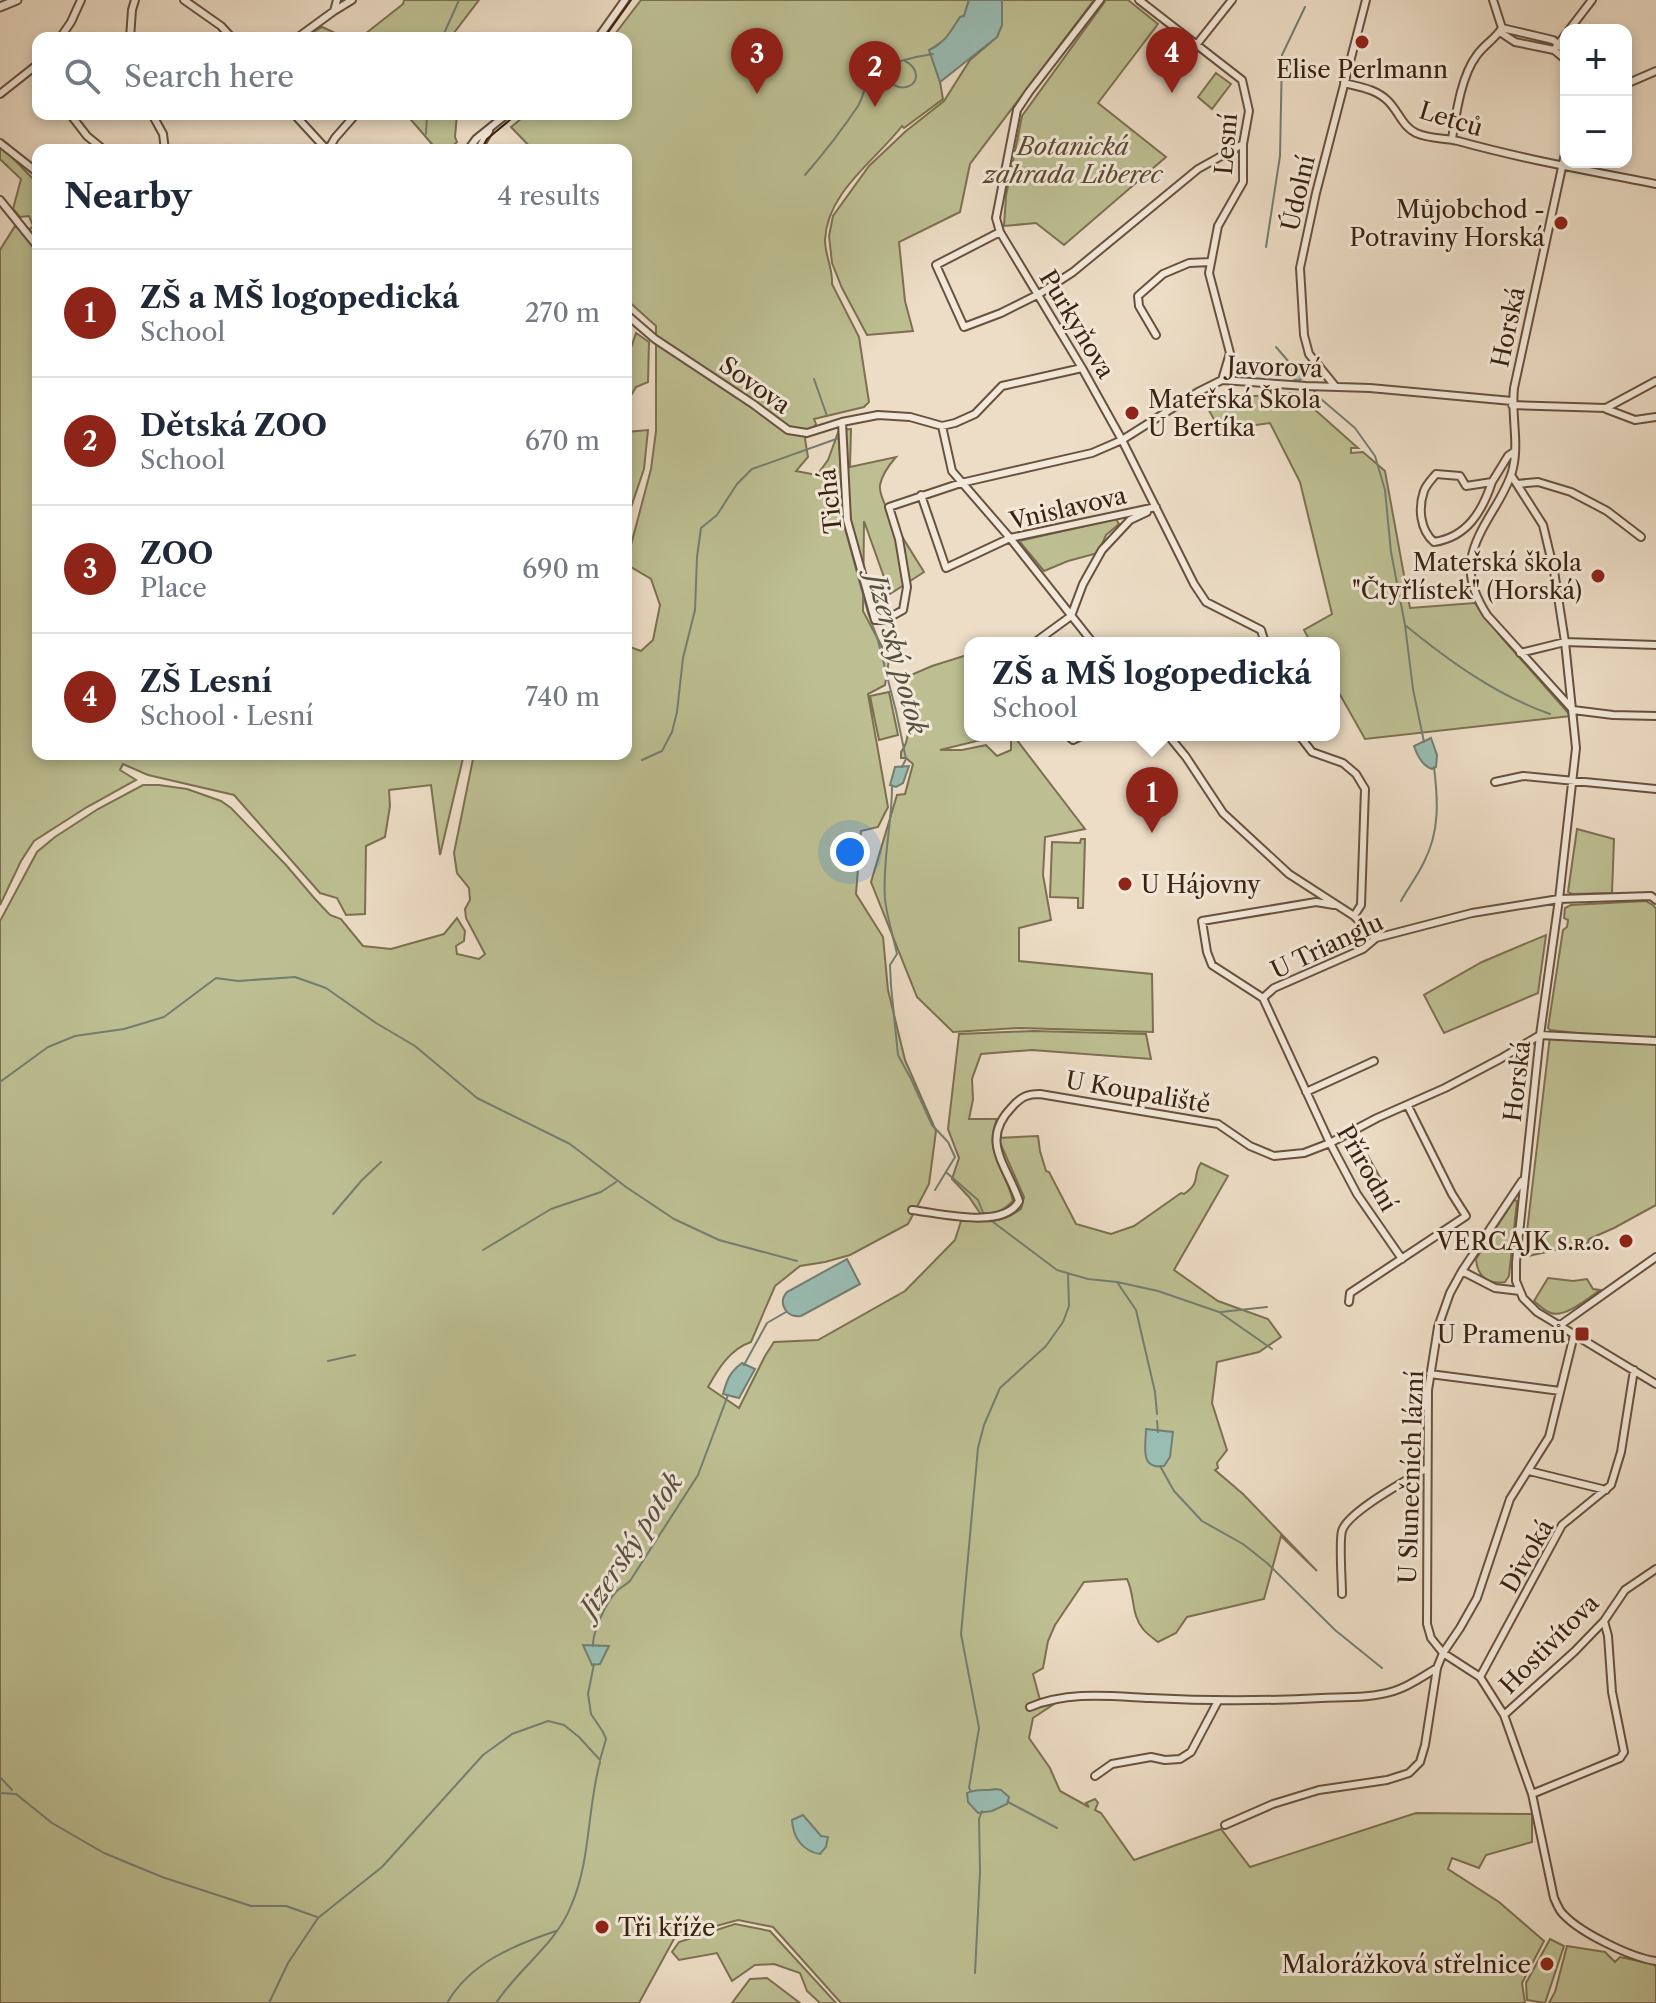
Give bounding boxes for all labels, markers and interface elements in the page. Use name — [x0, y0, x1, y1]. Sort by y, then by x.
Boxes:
map controls — [1560, 24, 1632, 168]
button: + — [1560, 24, 1632, 96]
pin: 4 — [1146, 27, 1198, 93]
pin: 3 — [731, 28, 783, 94]
search box — [32, 32, 632, 120]
marker: Elise Perlmann — [1353, 33, 1371, 51]
pin: 2 — [849, 41, 901, 107]
icon: search — [60, 54, 104, 98]
place label: Elise Perlmann — [1276, 55, 1448, 84]
text: Search here — [124, 58, 294, 95]
street label: Letců — [1416, 96, 1487, 142]
button: − — [1560, 96, 1632, 168]
street label: Lesní — [1209, 112, 1243, 176]
park label: Botanická zahrada Liberec — [981, 132, 1164, 189]
street label: Údolní — [1274, 152, 1321, 234]
text: Nearby — [64, 175, 192, 217]
text: 4 results — [497, 180, 600, 212]
place label: Můjobchod - Potraviny Horská — [1350, 195, 1545, 252]
marker: Můjobchod - Potraviny Horská — [1552, 214, 1570, 232]
street label: Purkyňova — [1033, 265, 1121, 384]
text: ZŠ a MŠ logopedická — [140, 279, 459, 316]
street label: Horská — [1485, 284, 1531, 370]
text: 1 — [84, 297, 96, 329]
text: 270 m — [525, 297, 600, 329]
text: School — [140, 316, 225, 348]
street label: Sovova — [714, 350, 796, 420]
street label: Javorová — [1223, 351, 1324, 383]
place label: Mateřská Škola U Bertíka — [1148, 384, 1322, 442]
marker: Mateřská Škola U Bertíka — [1123, 404, 1141, 422]
text: Dětská ZOO — [140, 407, 327, 444]
text: 2 — [82, 425, 98, 457]
text: 670 m — [525, 425, 600, 457]
text: School — [140, 444, 225, 476]
street label: Tichá — [812, 467, 848, 535]
street label: Vnislavova — [1006, 480, 1129, 536]
text: ZOO — [140, 535, 213, 572]
place label: Mateřská škola "Čtyřlístek" (Horská) — [1352, 548, 1582, 605]
text: 3 — [83, 553, 97, 585]
text: 690 m — [522, 553, 600, 585]
water label: Jizerský potok — [858, 563, 934, 738]
marker: Mateřská škola "Čtyřlístek" (Horská) — [1589, 567, 1607, 585]
text: Place — [140, 572, 207, 604]
popup — [964, 637, 1340, 741]
text: ZŠ a MŠ logopedická — [992, 655, 1312, 692]
text: ZŠ Lesní — [140, 663, 272, 700]
text: 4 — [82, 681, 98, 713]
text: 740 m — [525, 681, 600, 713]
text: School — [992, 692, 1077, 724]
text: School · Lesní — [140, 700, 313, 732]
pin: 1 — [1126, 767, 1178, 833]
your location — [830, 832, 870, 872]
place label: U Hájovny — [1141, 870, 1261, 899]
marker: U Hájovny — [1116, 875, 1134, 893]
street label: U Trianglu — [1266, 907, 1388, 985]
street label: Horská — [1498, 1039, 1536, 1123]
street label: U Koupaliště — [1063, 1065, 1213, 1119]
street label: Přírodní — [1331, 1120, 1403, 1216]
place label: VERCAJK s.ʀ.ᴏ. — [1436, 1227, 1610, 1256]
marker: VERCAJK s.ʀ.ᴏ. — [1617, 1232, 1635, 1250]
place label: U Pramenů — [1437, 1320, 1566, 1349]
marker: U Pramenů — [1573, 1325, 1591, 1343]
street label: U Slunečních lázní — [1393, 1370, 1429, 1584]
water label: Jizerský potok — [569, 1467, 690, 1629]
street label: Divoká — [1495, 1514, 1560, 1598]
street label: Hostivítova — [1493, 1588, 1605, 1700]
place label: Tři kříže — [618, 1913, 715, 1942]
marker: Tři kříže — [593, 1918, 611, 1936]
place label: Malorážková střelnice — [1282, 1950, 1531, 1979]
marker: Malorážková střelnice — [1538, 1955, 1556, 1973]

